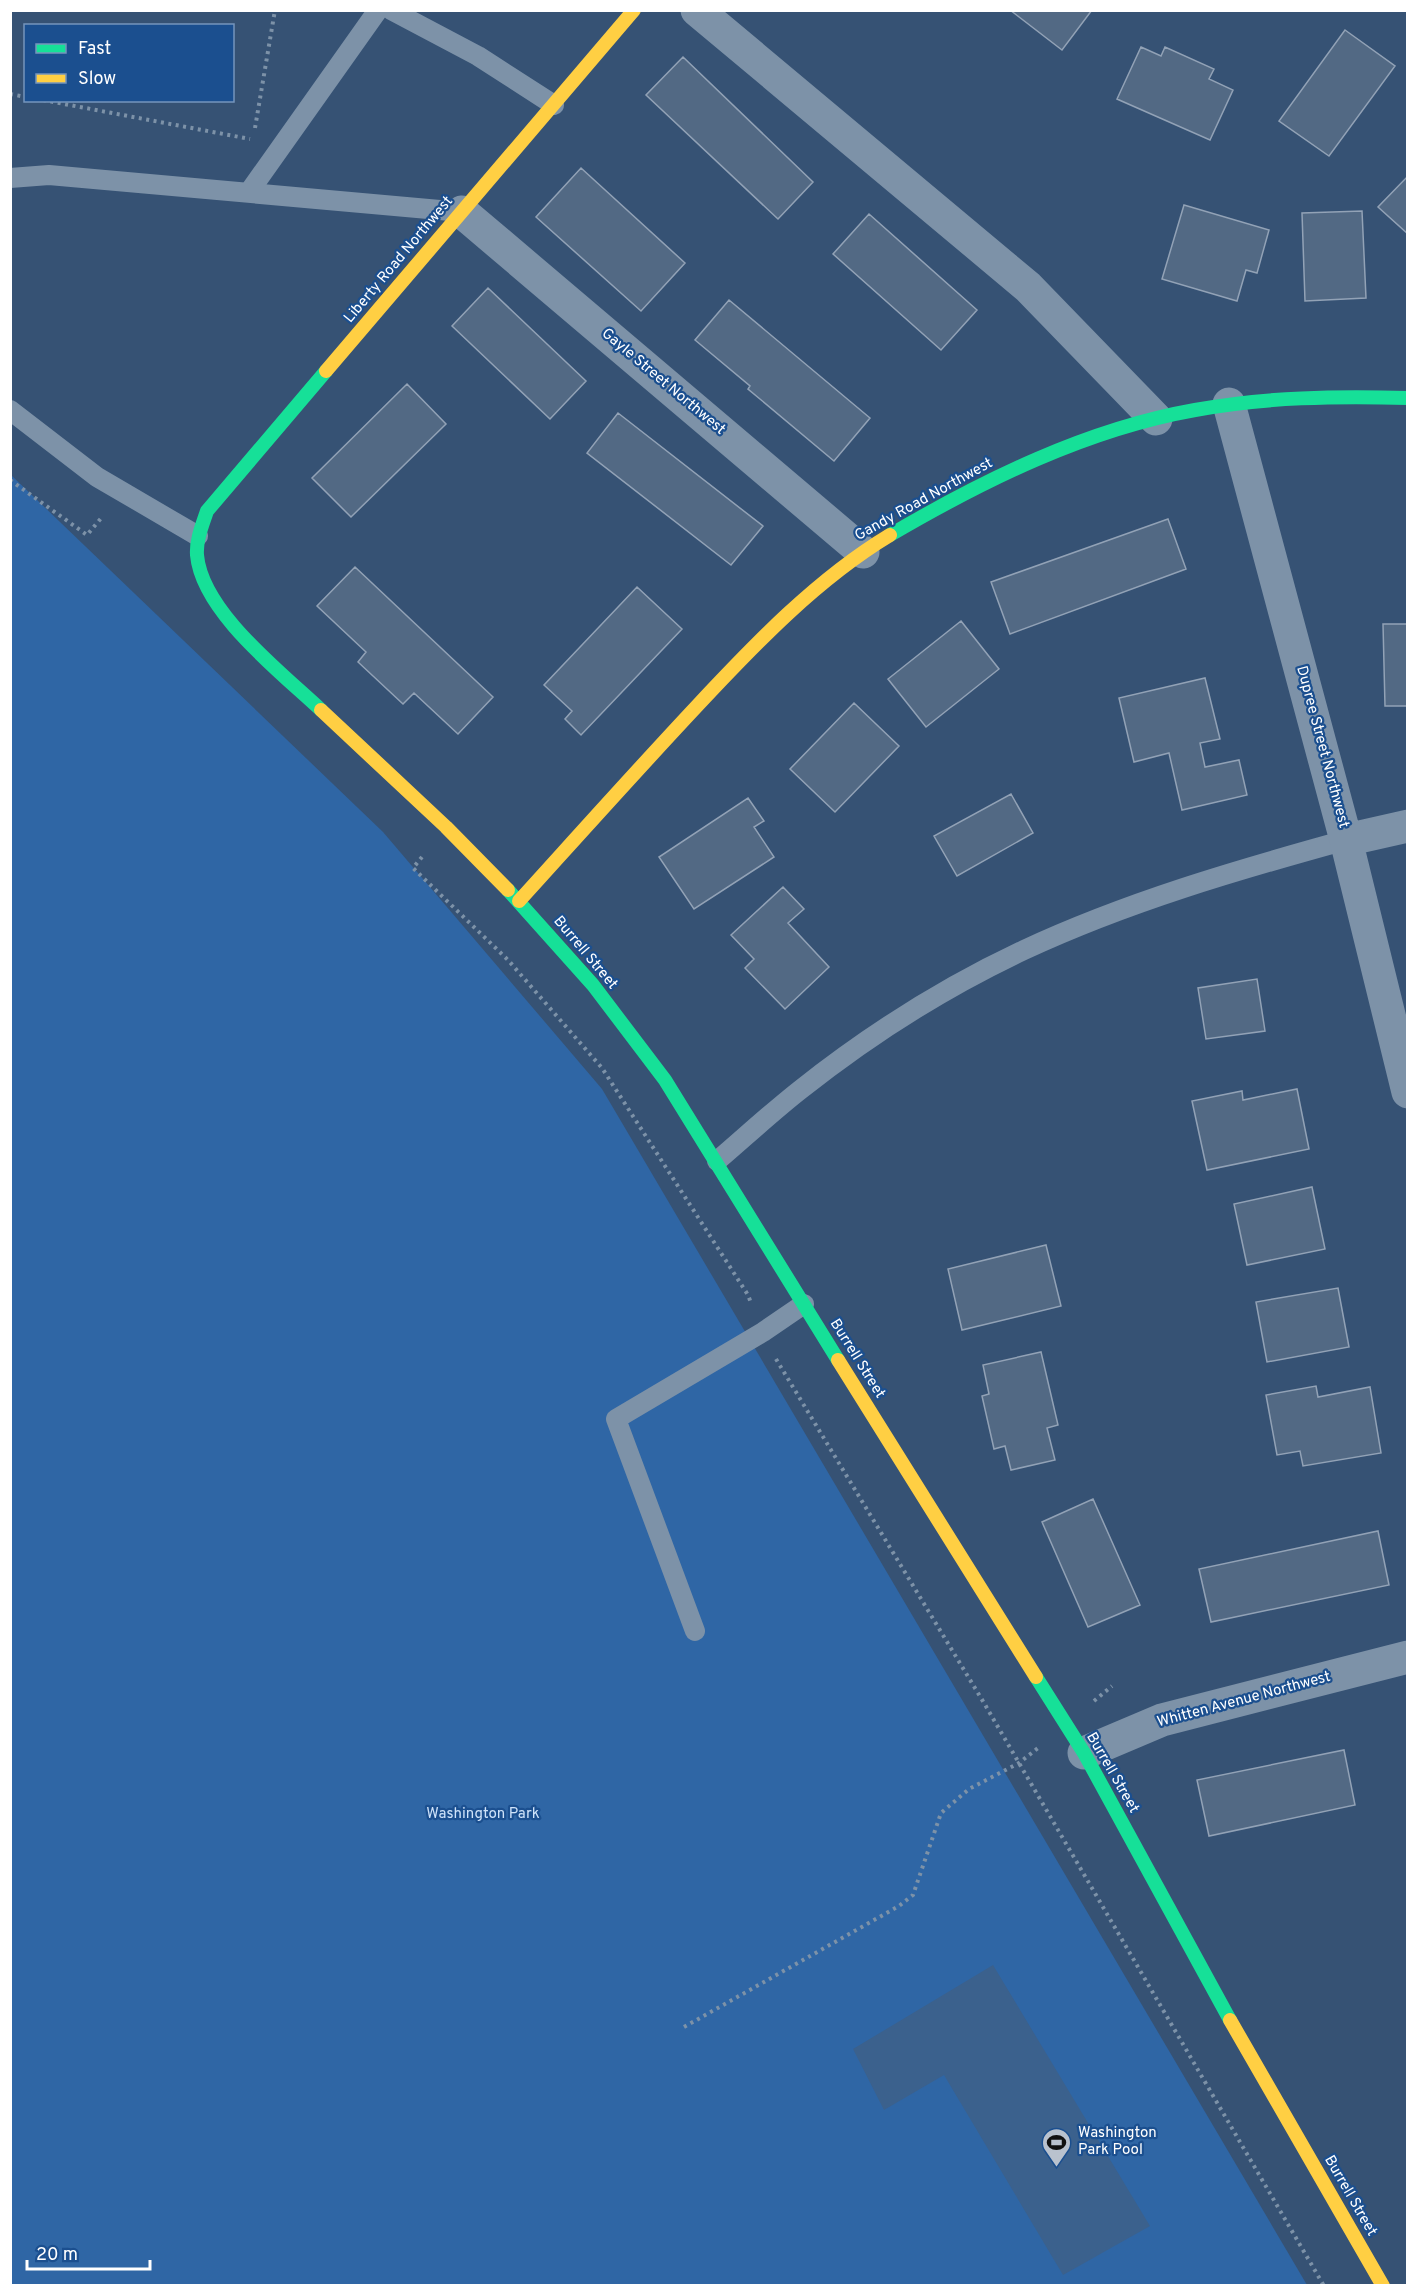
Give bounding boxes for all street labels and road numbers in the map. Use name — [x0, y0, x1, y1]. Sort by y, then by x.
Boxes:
street label: Liberty Road Northwest — [340, 193, 458, 327]
street label: Gayle Street Northwest — [597, 325, 729, 439]
street label: Gandy Road Northwest — [852, 454, 996, 546]
street label: Dupree Street Northwest — [1291, 664, 1353, 830]
street label: Burrell Street — [549, 912, 621, 994]
street label: Burrell Street — [825, 1316, 889, 1402]
street label: Whitten Avenue Northwest — [1155, 1668, 1333, 1732]
street label: Burrell Street — [1081, 1729, 1143, 1817]
street label: Burrell Street — [1319, 2152, 1381, 2240]

